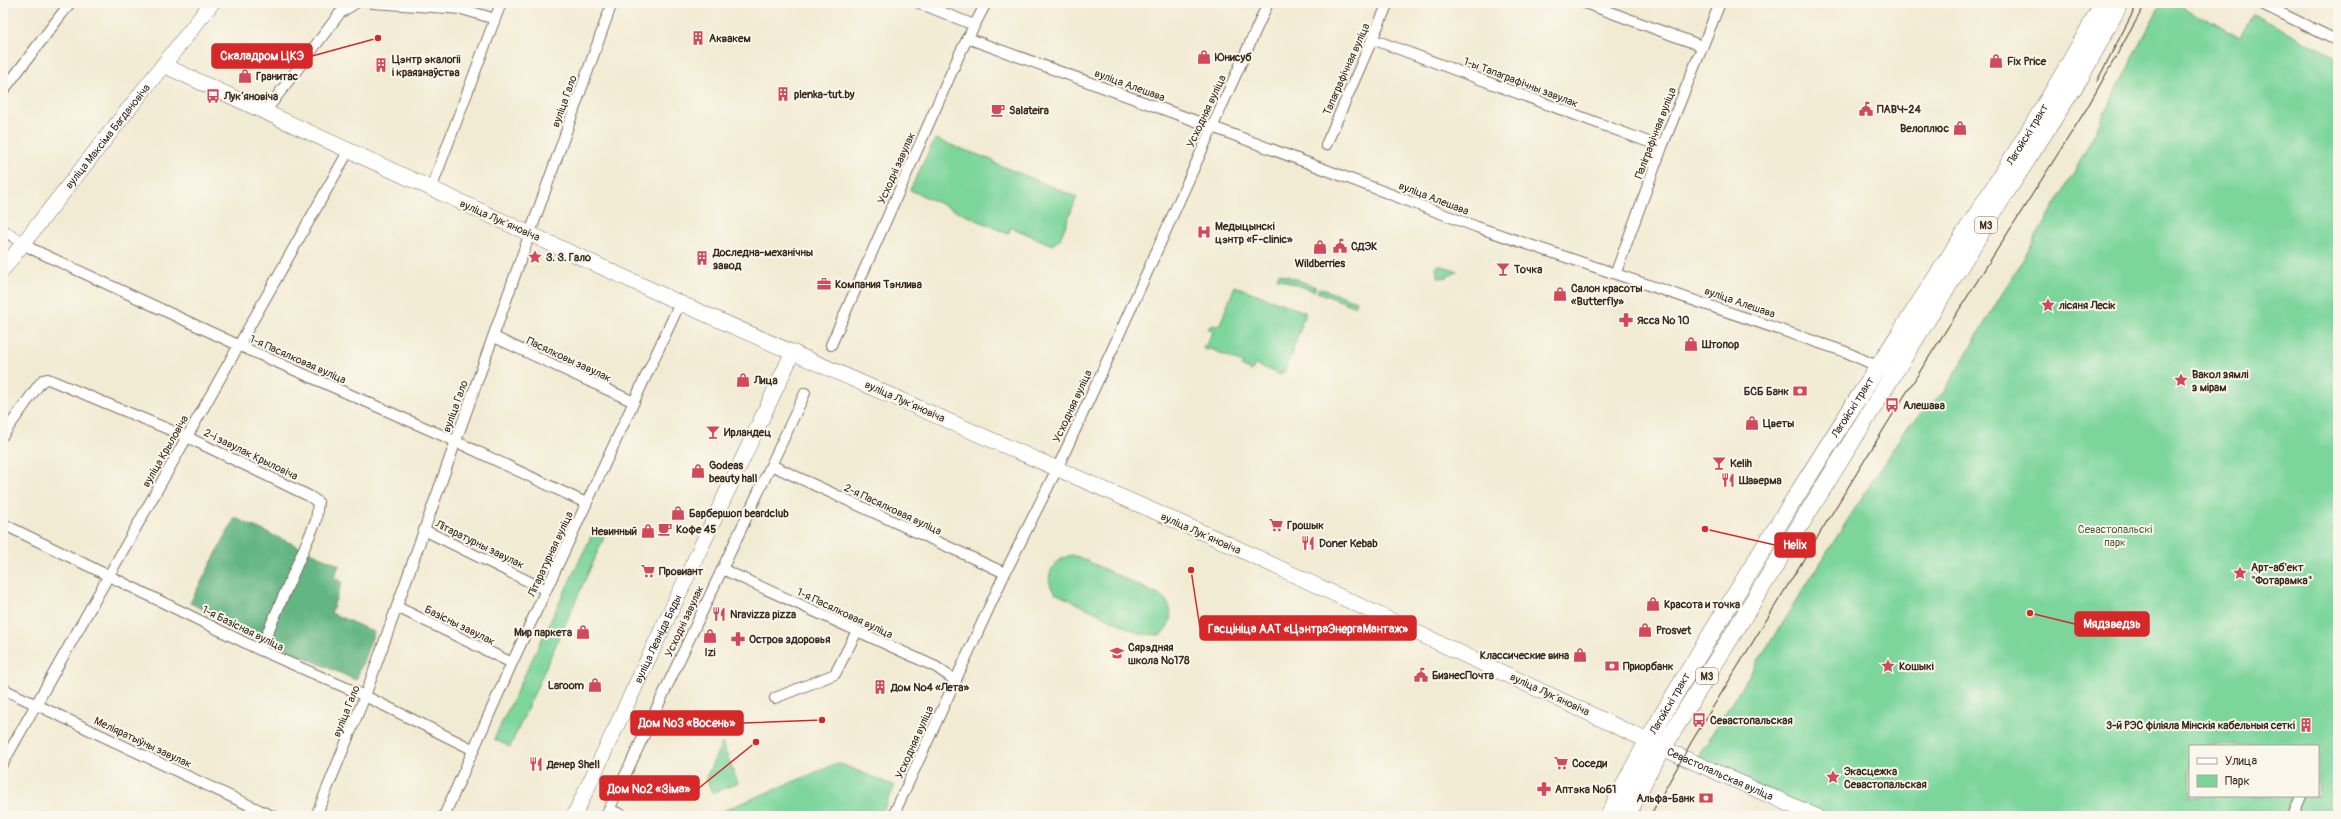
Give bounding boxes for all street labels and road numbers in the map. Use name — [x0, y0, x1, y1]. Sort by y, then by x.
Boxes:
street label: Тапаграфічная вуліца — [1320, 21, 1373, 117]
street label: 1-ы Тапаграфічны завулак — [1462, 55, 1580, 110]
street label: вуліца Алешава — [1093, 67, 1167, 104]
street label: вуліца Гало — [549, 73, 580, 129]
street label: Усходняя вуліца — [1184, 73, 1229, 149]
street label: вуліца Максіма Багдановіча — [63, 81, 153, 191]
street label: Паліграфічная вуліца — [1632, 86, 1679, 181]
street label: Лагойскі тракт — [2003, 101, 2051, 168]
street label: Усходні завулак — [875, 130, 918, 206]
street label: вуліца Алешава — [1397, 179, 1471, 218]
street label: вуліца Лукʼяновіча — [458, 197, 542, 244]
road number: М3 — [1975, 217, 1997, 233]
street label: вуліца Алешава — [1703, 284, 1777, 321]
street label: 1-я Пасялковая вуліца — [247, 332, 348, 387]
street label: Пасялковы завулак — [524, 334, 613, 385]
street label: Усходняя вуліца — [1050, 368, 1095, 444]
street label: Лагойскі тракт — [1828, 374, 1877, 441]
street label: вуліца Гало — [440, 378, 471, 434]
street label: вуліца Лукʼяновіча — [863, 378, 947, 425]
street label: вуліца Крыловіча — [140, 413, 191, 489]
street label: 2-і завулак Крыловіча — [202, 426, 300, 483]
street label: 2-я Пасялковая вуліца — [842, 481, 944, 538]
street label: Літаратурная вуліца — [525, 509, 576, 600]
street label: вуліца Лукʼяновіча — [1159, 510, 1243, 557]
street label: Літаратурны завулак — [432, 517, 526, 572]
street label: Усходні завулак — [662, 583, 707, 659]
street label: 1-я Пасялковая вуліца — [795, 586, 895, 641]
street label: вуліца Леаніда Бяды — [632, 593, 685, 685]
street label: 1-я Базісная вуліца — [200, 603, 286, 654]
street label: Базісны завулак — [422, 603, 497, 648]
road number: М3 — [1696, 668, 1718, 684]
street label: вуліца Лукʼяновіча — [1508, 670, 1592, 719]
street label: Лагойскі тракт — [1646, 670, 1693, 738]
street label: вуліца Гало — [330, 683, 363, 739]
street label: Усходняя вуліца — [893, 704, 936, 781]
street label: Меліяратыўны завулак — [92, 714, 194, 771]
street label: Севастопальская вуліца — [1665, 745, 1775, 803]

